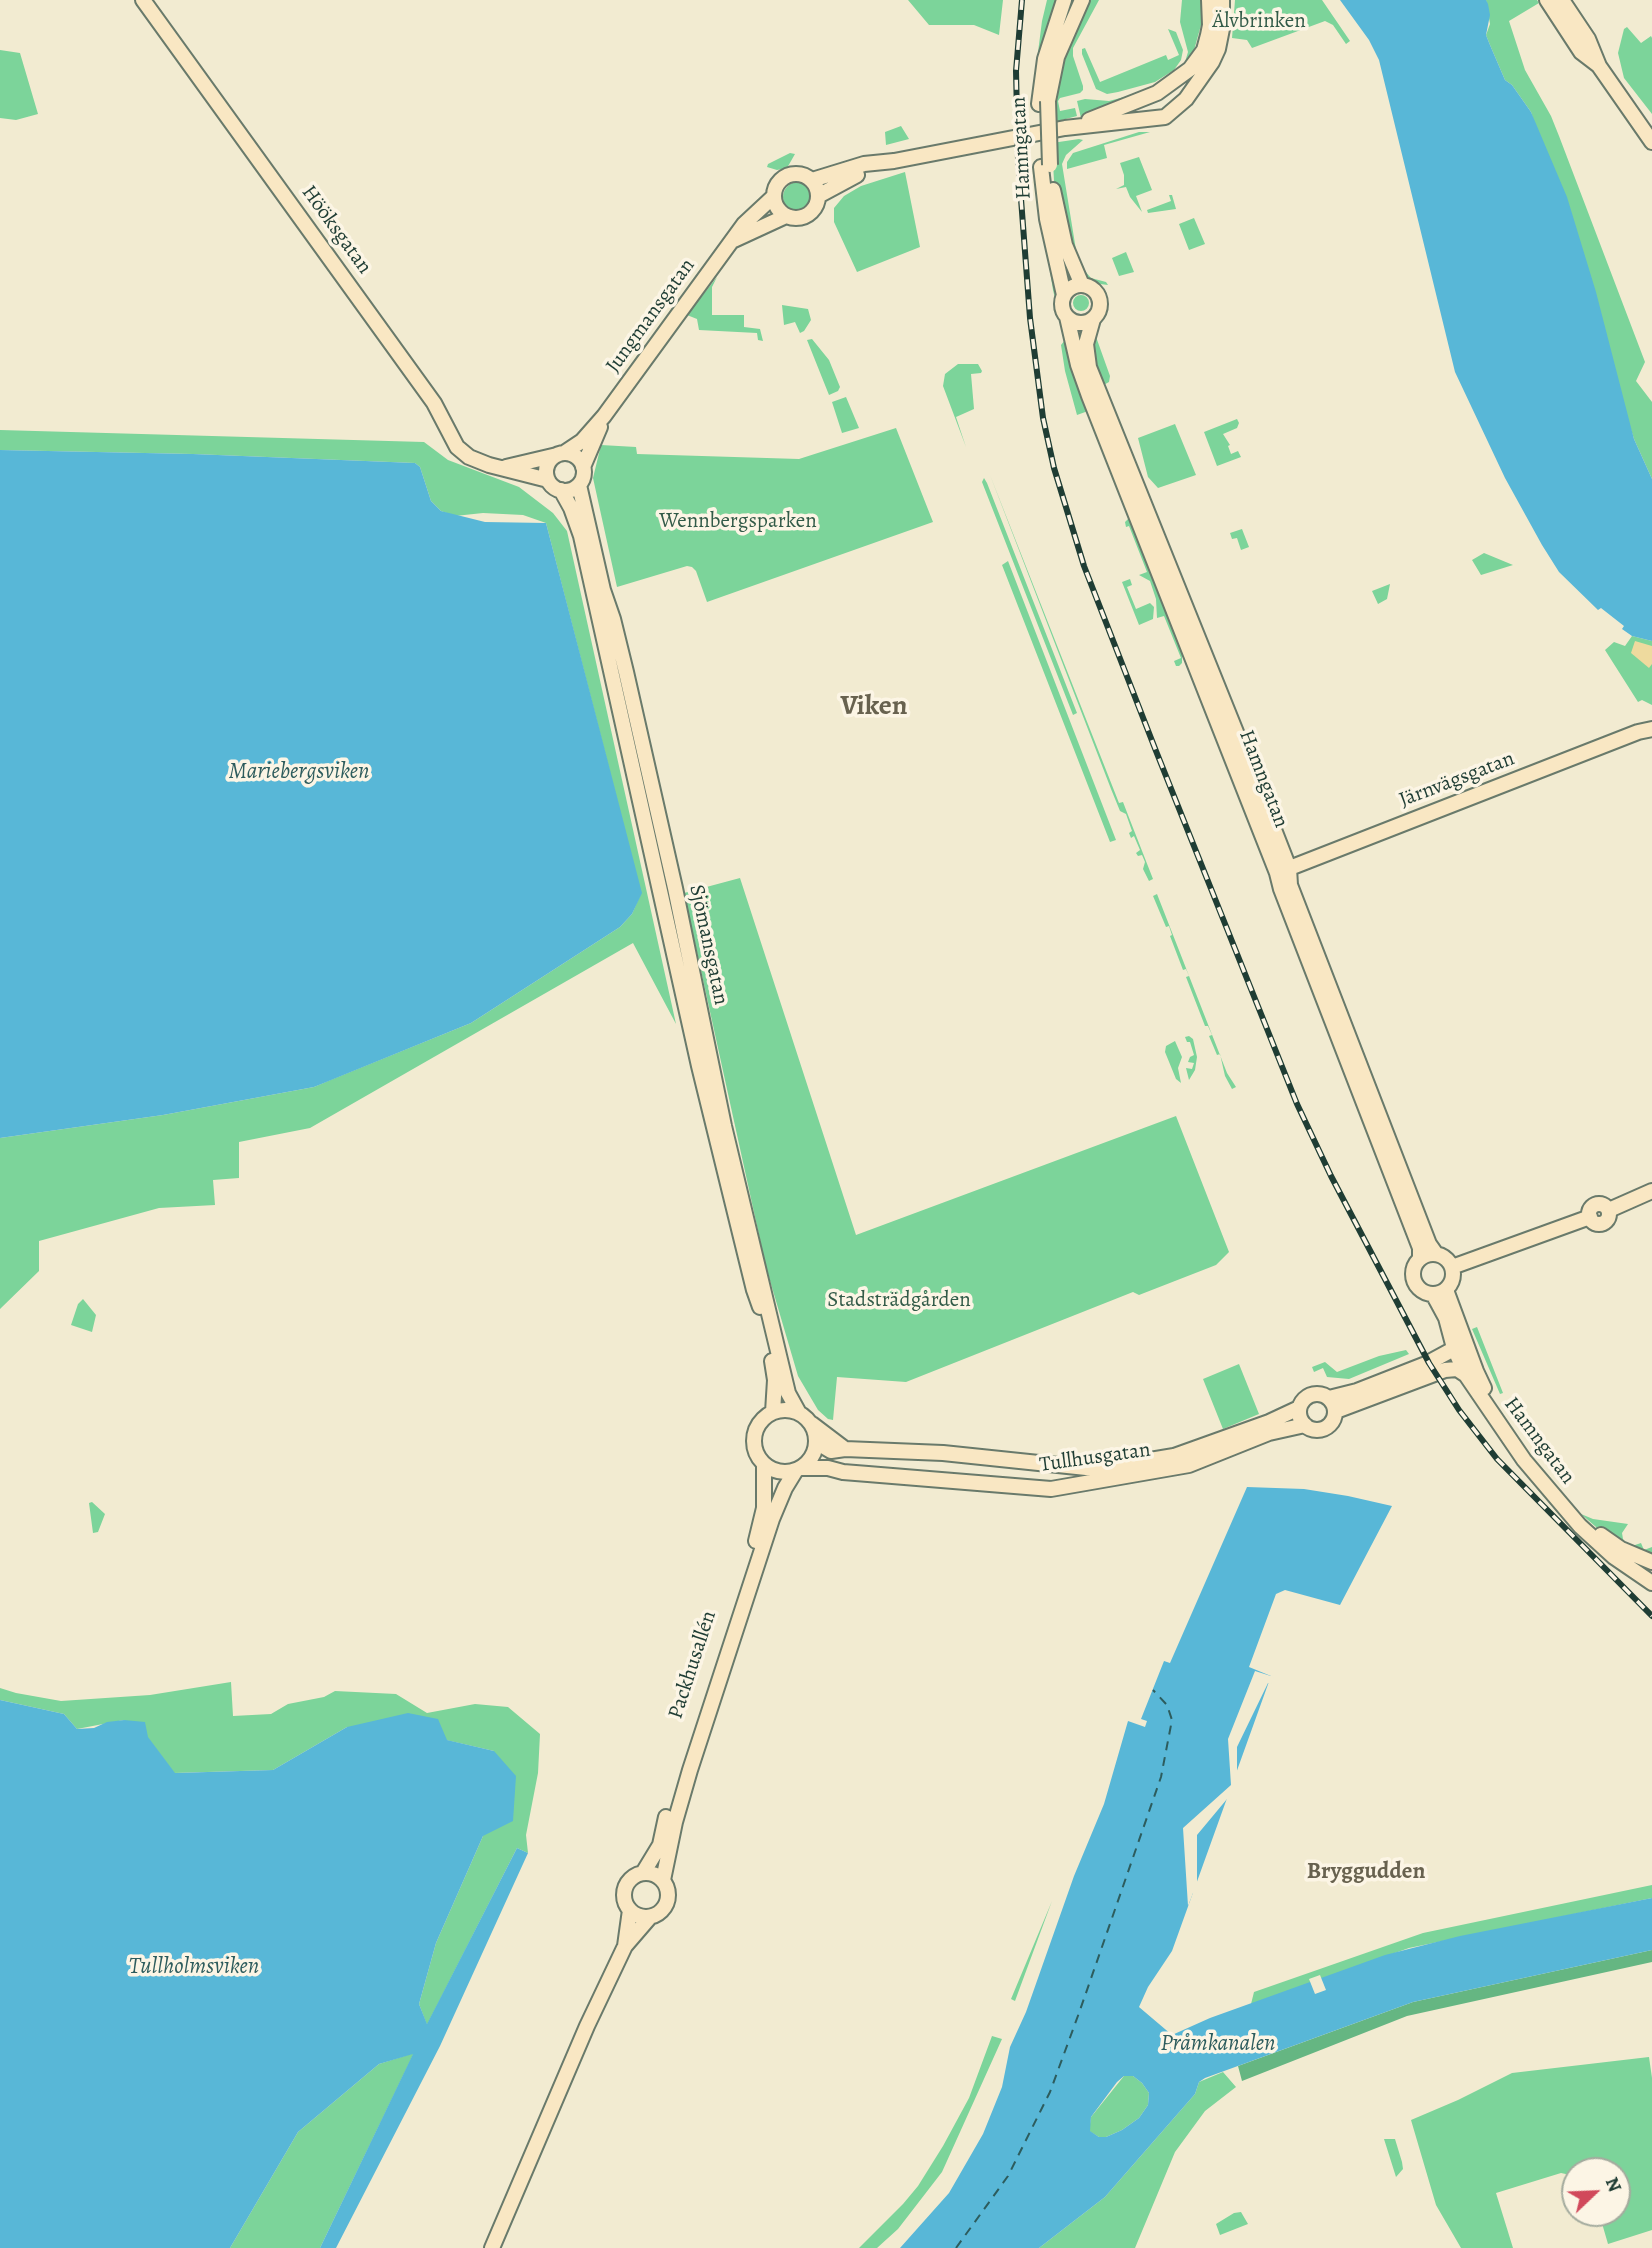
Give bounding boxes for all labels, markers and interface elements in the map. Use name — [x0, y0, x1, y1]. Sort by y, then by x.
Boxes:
park label: Älvbrinken — [1212, 9, 1306, 35]
street label: Hamngatan — [1007, 96, 1037, 200]
street label: Hööksgatan — [295, 181, 377, 279]
street label: Jungmansgatan — [601, 254, 701, 378]
park label: Wennbergsparken — [659, 509, 817, 535]
district label: Viken — [841, 690, 907, 724]
street label: Hamngatan — [1233, 727, 1293, 831]
street label: Järnvägsgatan — [1396, 747, 1518, 813]
water label: Mariebergsviken — [229, 758, 369, 786]
street label: Sjömansgatan — [683, 883, 733, 1007]
park label: Stadsträdgården — [827, 1288, 971, 1314]
street label: Hamngatan — [1498, 1393, 1580, 1489]
street label: Tullhusgatan — [1038, 1438, 1152, 1478]
street label: Packhusallén — [664, 1608, 722, 1722]
district label: Bryggudden — [1307, 1858, 1425, 1886]
water label: Tullholmsviken — [129, 1953, 259, 1981]
water label: Pråmkanalen — [1161, 2030, 1275, 2058]
north arrow — [1561, 2157, 1631, 2227]
text: N — [1599, 2173, 1628, 2196]

